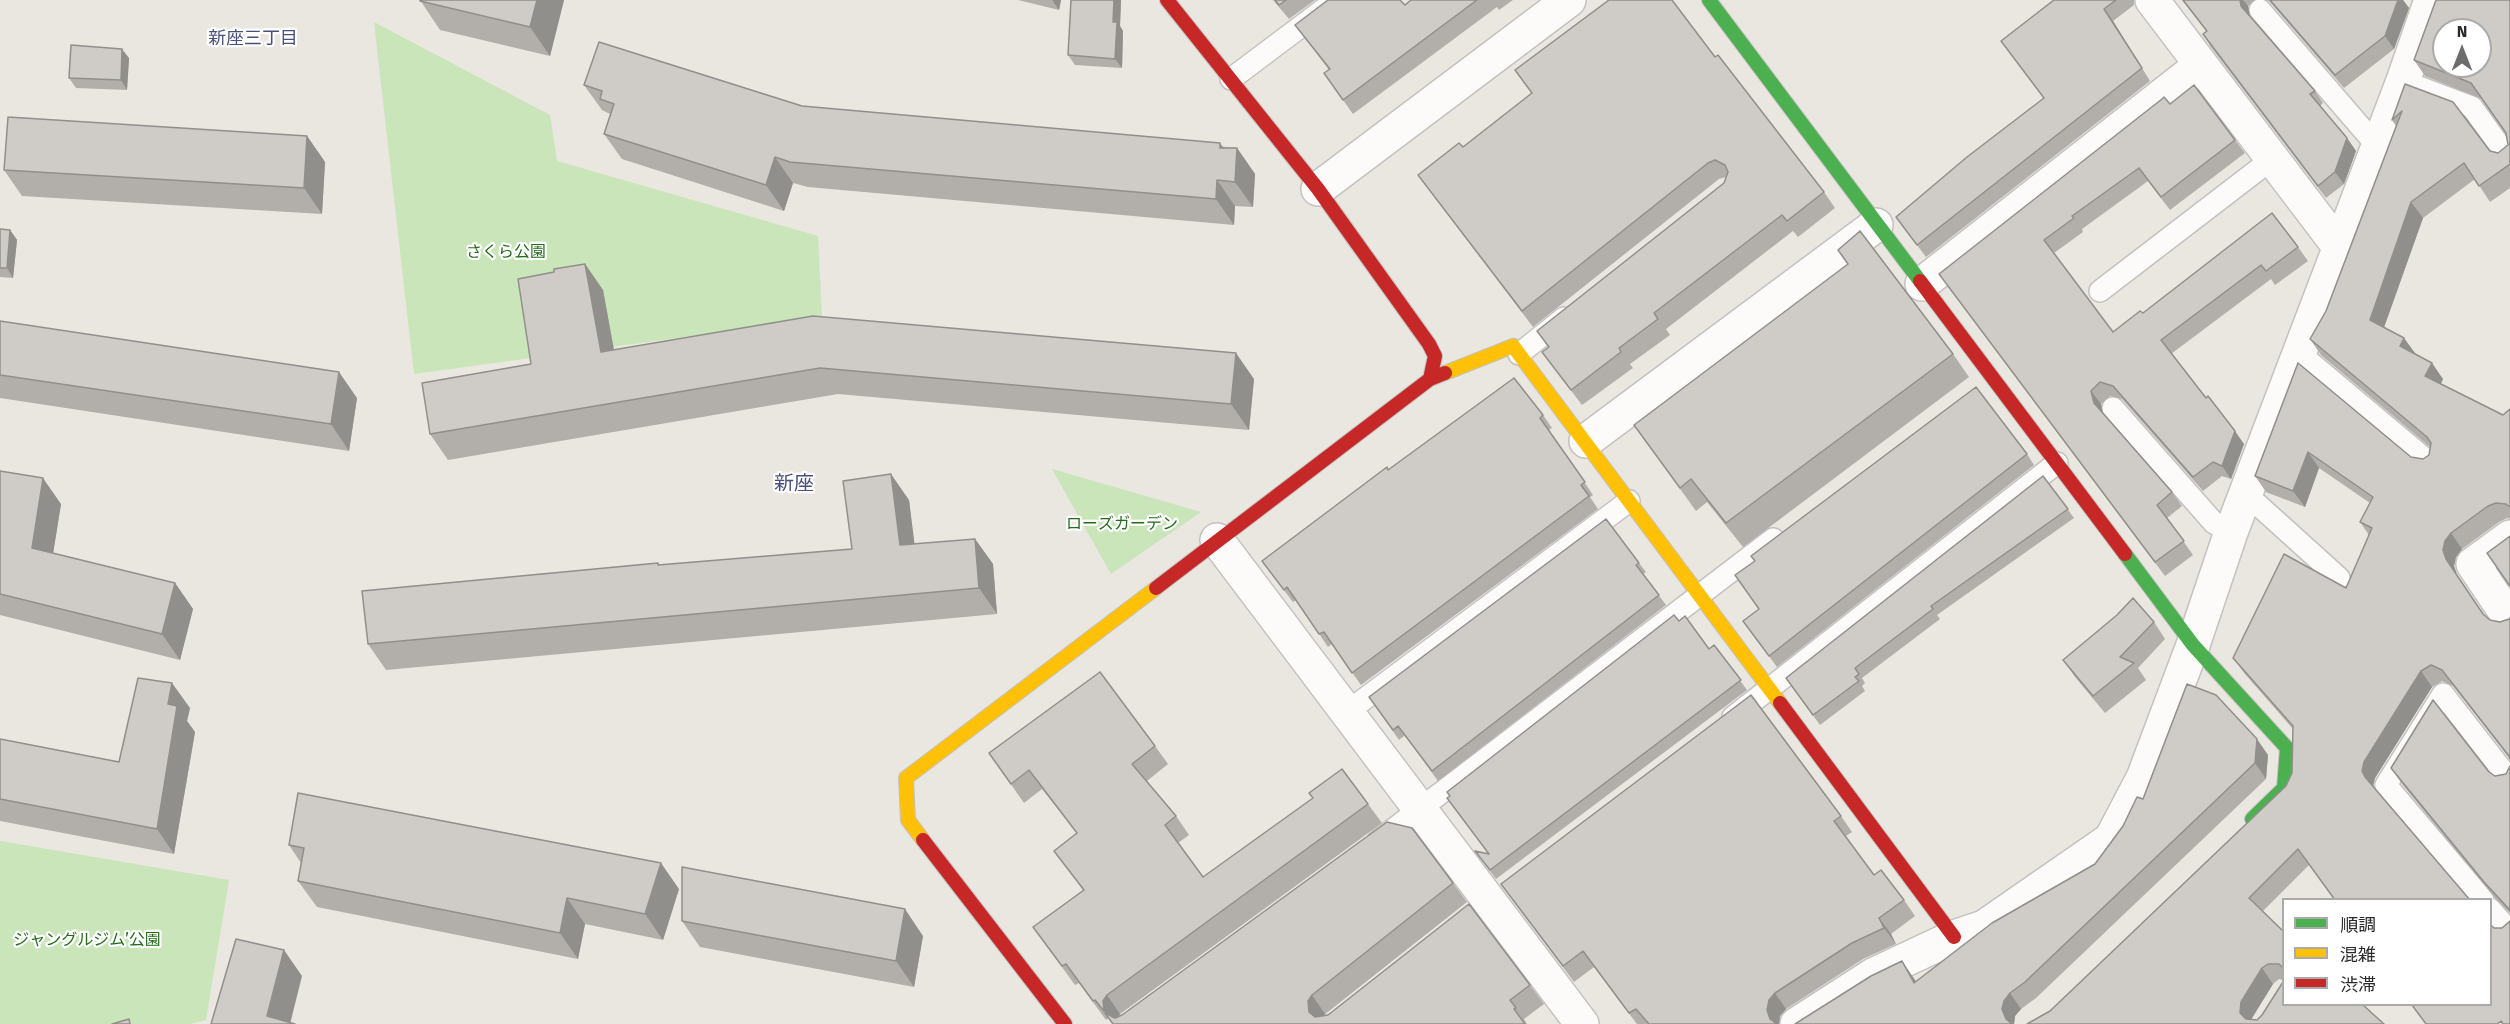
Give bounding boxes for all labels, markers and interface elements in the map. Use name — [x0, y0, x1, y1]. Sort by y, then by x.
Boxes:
north arrow — [2432, 18, 2492, 78]
text: N — [2457, 22, 2467, 41]
district label: 新座三丁目 — [208, 28, 298, 50]
park label: さくら公園 — [466, 243, 546, 263]
district label: 新座 — [774, 472, 814, 496]
park label: ローズガーデン — [1066, 515, 1178, 535]
legend — [2282, 898, 2492, 1006]
text: 順調 — [2340, 914, 2376, 936]
park label: ジャングルジム’公園 — [13, 931, 161, 951]
text: 混雑 — [2340, 944, 2376, 966]
text: 渋滞 — [2340, 974, 2376, 996]

